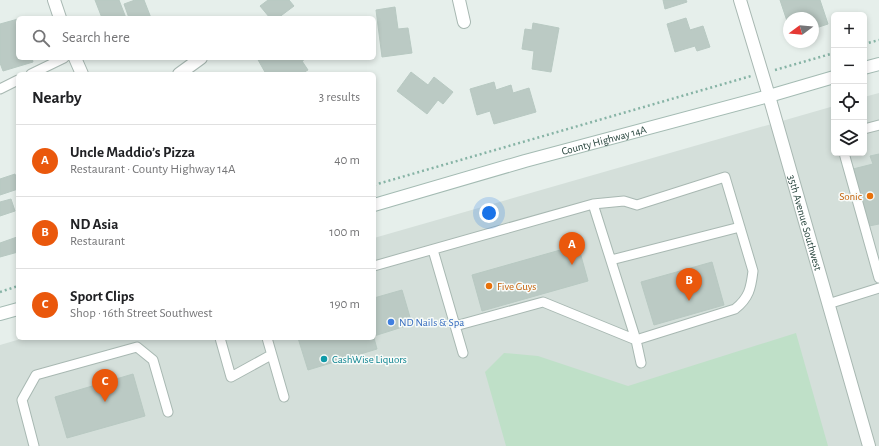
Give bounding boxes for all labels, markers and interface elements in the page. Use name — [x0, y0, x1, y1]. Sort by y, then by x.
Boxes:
north arrow — [783, 12, 819, 48]
map controls — [831, 12, 867, 156]
button: + — [831, 12, 867, 48]
search box — [16, 16, 376, 60]
icon: search — [30, 27, 52, 49]
text: Search here — [62, 30, 130, 45]
button: − — [831, 48, 867, 84]
button: locate — [831, 84, 867, 120]
text: Nearby — [32, 89, 82, 106]
text: 3 results — [319, 91, 360, 104]
button: layers — [831, 120, 867, 156]
street label: County Highway 14A — [560, 123, 648, 157]
text: Uncle Maddio’s Pizza — [70, 145, 195, 160]
text: A — [41, 154, 49, 167]
text: 40 m — [334, 154, 360, 167]
text: Restaurant · County Highway 14A — [70, 163, 235, 176]
street label: 35th Avenue Southwest — [786, 173, 824, 272]
place label: Sonic — [839, 191, 863, 202]
marker: Sonic — [865, 191, 875, 201]
your location — [479, 203, 499, 223]
text: ND Asia — [70, 217, 118, 232]
text: B — [41, 226, 49, 239]
text: 100 m — [329, 226, 360, 239]
pin: A — [559, 232, 585, 265]
text: Restaurant — [70, 235, 125, 248]
pin: B — [676, 268, 702, 301]
marker: Five Guys — [484, 281, 494, 291]
place label: Five Guys — [497, 281, 536, 292]
text: Sport Clips — [70, 289, 134, 304]
text: C — [42, 298, 48, 311]
text: 190 m — [330, 298, 360, 311]
text: Shop · 16th Street Southwest — [70, 307, 213, 320]
marker: ND Nails & Spa — [386, 317, 396, 327]
place label: ND Nails & Spa — [399, 317, 464, 328]
marker: CashWise Liquors — [319, 354, 329, 364]
place label: CashWise Liquors — [332, 354, 407, 365]
pin: C — [92, 369, 118, 402]

